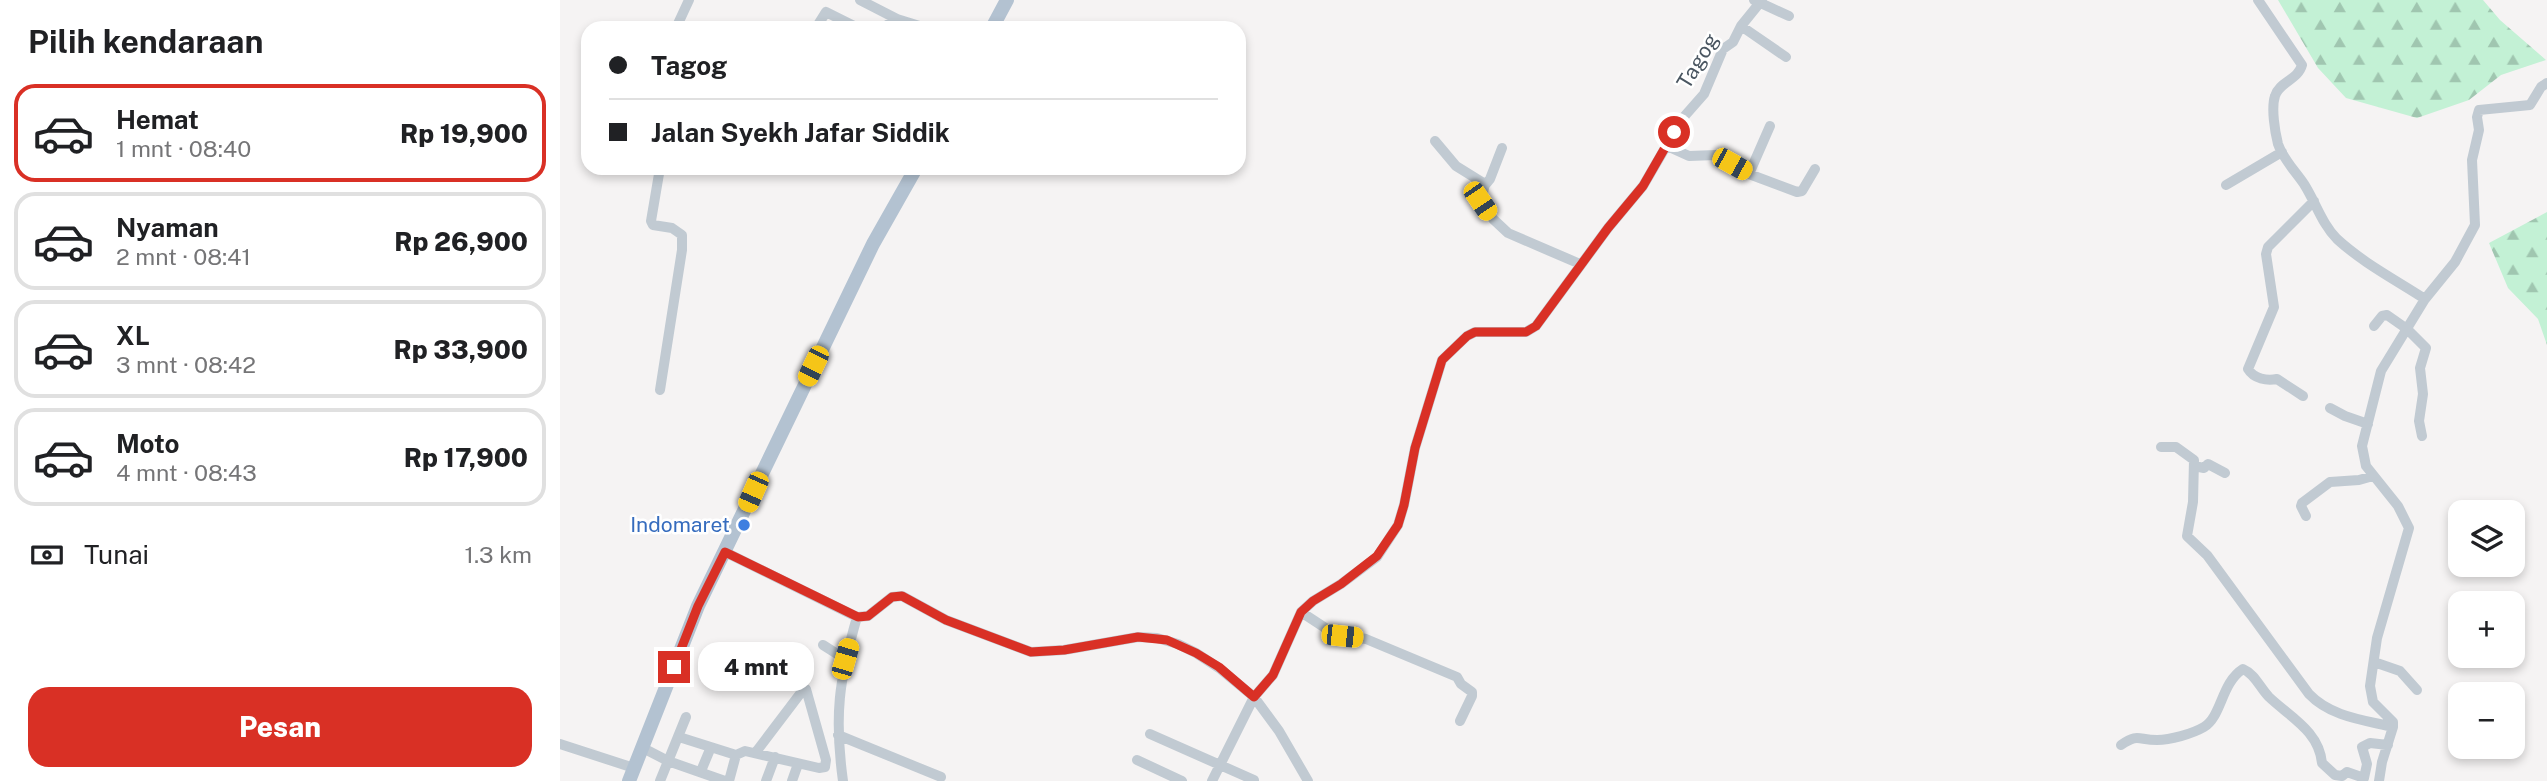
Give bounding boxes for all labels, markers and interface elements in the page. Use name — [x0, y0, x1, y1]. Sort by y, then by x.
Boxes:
text: Pilih kendaraan — [28, 23, 263, 60]
street label: Tagog — [1671, 28, 1724, 93]
text: Tagog — [651, 50, 727, 81]
icon: car — [32, 102, 95, 165]
text: Hemat — [116, 104, 199, 135]
route start — [1658, 116, 1690, 148]
text: Jalan Syekh Jafar Siddik — [651, 117, 950, 148]
text: Rp 19,900 — [400, 118, 528, 149]
text: 1 mnt · 08:40 — [116, 135, 251, 162]
car — [1709, 145, 1756, 183]
car — [1460, 178, 1501, 224]
icon: car — [32, 210, 95, 273]
text: Nyaman — [116, 212, 219, 243]
text: Rp 26,900 — [394, 226, 528, 257]
text: 2 mnt · 08:41 — [116, 243, 251, 270]
icon: car — [32, 318, 95, 381]
text: XL — [116, 320, 150, 351]
text: Rp 33,900 — [393, 334, 528, 365]
car — [795, 343, 832, 389]
text: 3 mnt · 08:42 — [116, 351, 256, 378]
icon: car — [32, 426, 95, 489]
text: Moto — [116, 428, 179, 459]
text: Rp 17,900 — [404, 442, 528, 473]
text: 4 mnt · 08:43 — [116, 459, 257, 486]
car — [735, 469, 772, 515]
map controls — [2448, 500, 2525, 759]
button: layers — [2448, 500, 2525, 577]
place label: Indomaret — [630, 512, 730, 537]
marker: Indomaret — [736, 517, 752, 533]
icon: cash — [28, 536, 66, 574]
text: Tunai — [84, 539, 149, 570]
text: 1.3 km — [465, 541, 532, 568]
button: + — [2448, 591, 2525, 668]
car — [1321, 623, 1364, 649]
car — [830, 636, 861, 682]
callout: 4 mnt — [698, 642, 814, 692]
route end — [658, 651, 690, 683]
text: 4 mnt — [724, 653, 788, 680]
button: − — [2448, 682, 2525, 759]
button: Pesan — [28, 687, 532, 767]

